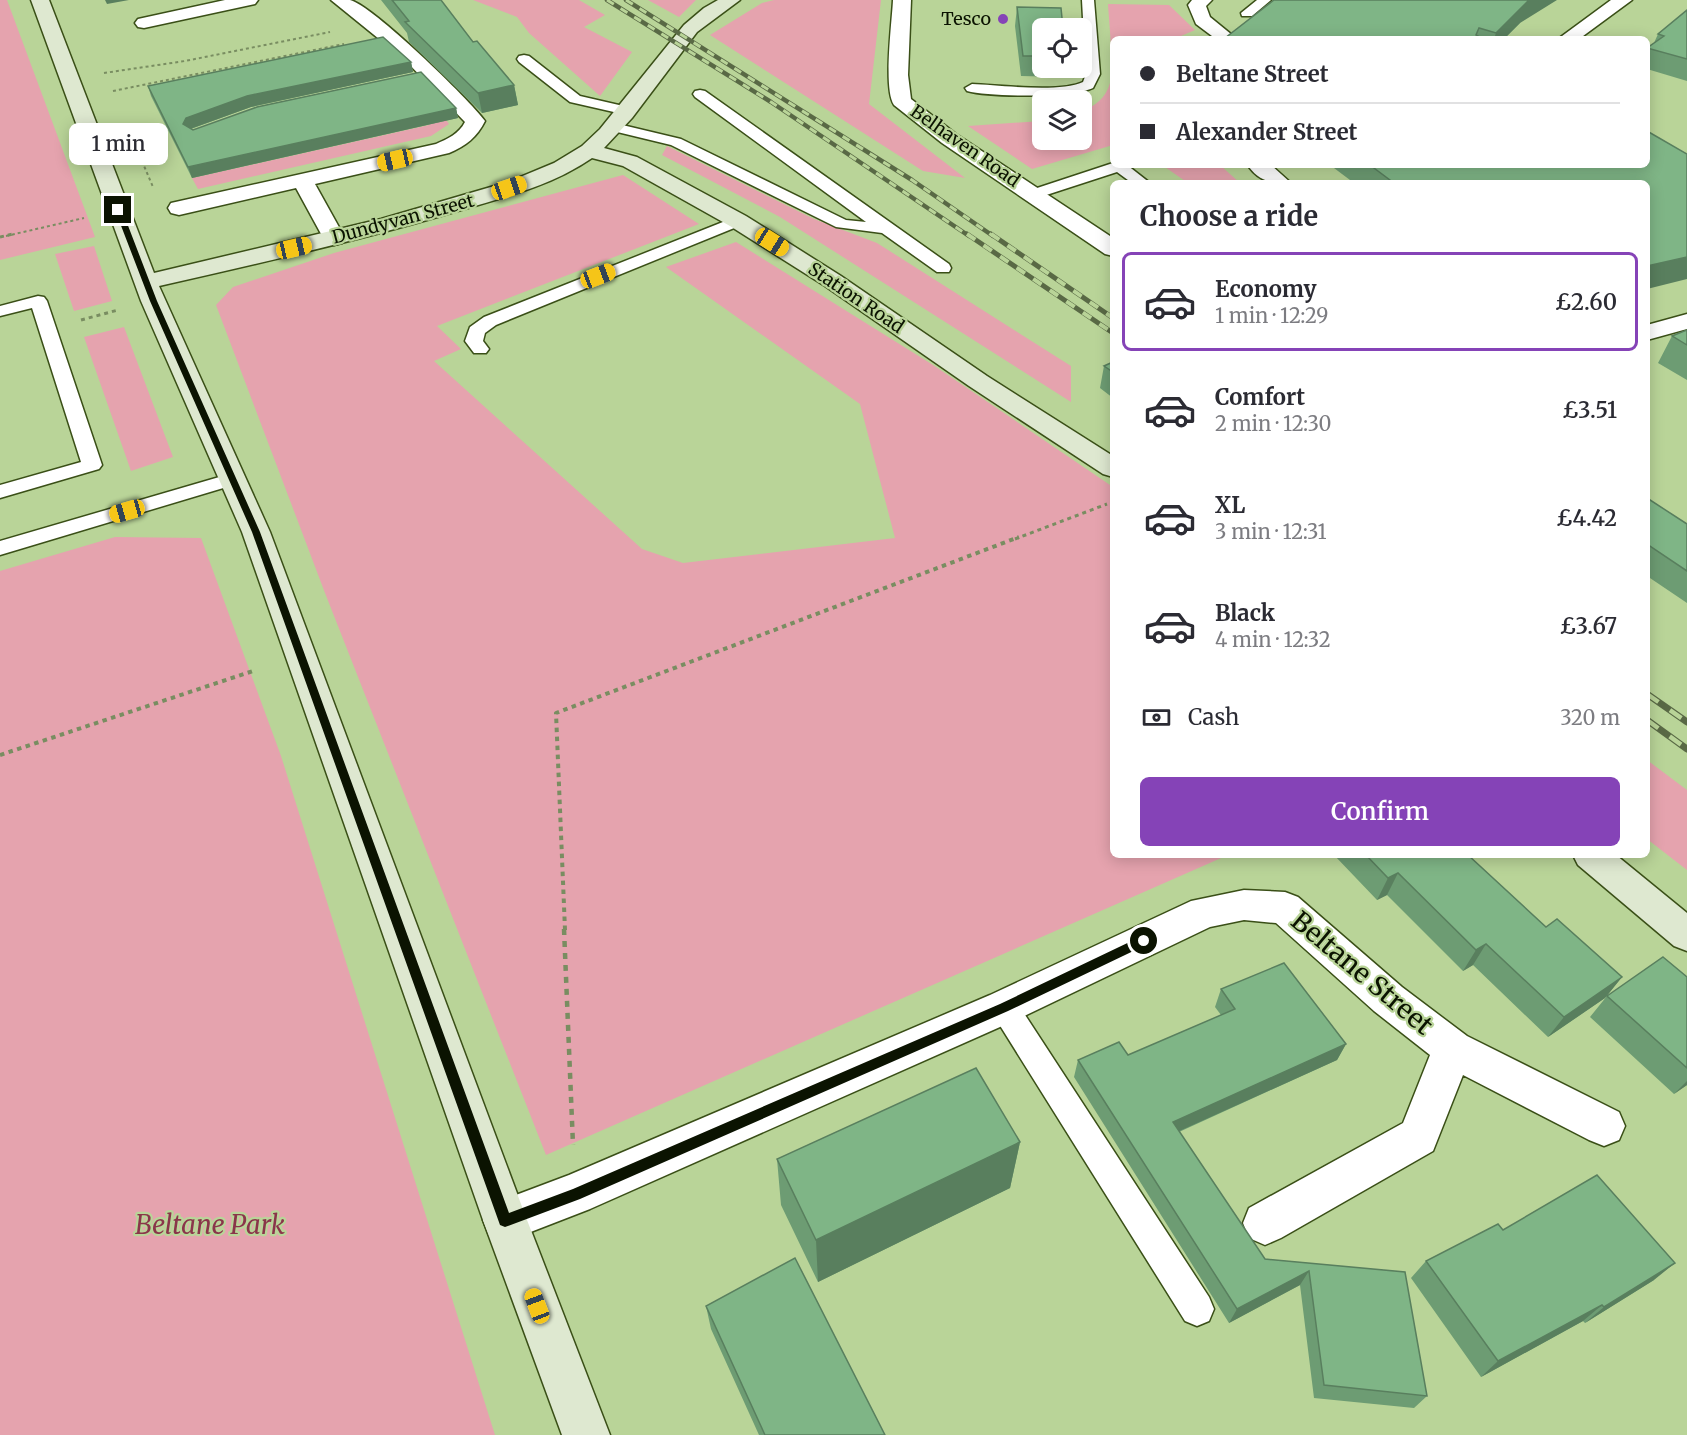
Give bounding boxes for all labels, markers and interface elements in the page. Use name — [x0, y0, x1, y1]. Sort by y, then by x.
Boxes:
place label: Tesco — [941, 7, 991, 30]
marker: Tesco — [996, 12, 1010, 26]
map controls — [1032, 18, 1092, 150]
button: locate — [1032, 18, 1092, 78]
text: Beltane Street — [1176, 60, 1329, 88]
button: layers — [1032, 90, 1092, 150]
street label: Belhaven Road — [906, 99, 1024, 192]
text: Alexander Street — [1176, 118, 1357, 146]
callout: 1 min — [68, 123, 168, 165]
text: 1 min — [92, 131, 145, 156]
car — [375, 147, 415, 173]
car — [489, 174, 529, 202]
street label: Dundyvan Street — [329, 188, 476, 249]
route end — [104, 196, 131, 223]
text: Choose a ride — [1140, 199, 1318, 233]
car — [752, 225, 792, 259]
car — [274, 235, 314, 261]
street label: Station Road — [804, 257, 909, 338]
car — [578, 261, 618, 291]
icon: car — [1143, 275, 1197, 329]
text: Economy — [1215, 275, 1316, 303]
text: £2.60 — [1555, 288, 1617, 316]
text: 1 min · 12:29 — [1215, 303, 1328, 328]
icon: car — [1143, 383, 1197, 437]
text: Comfort — [1215, 383, 1305, 411]
text: £3.51 — [1562, 396, 1617, 424]
text: 2 min · 12:30 — [1215, 411, 1332, 436]
icon: car — [1143, 491, 1197, 545]
text: XL — [1215, 491, 1245, 519]
car — [107, 497, 147, 525]
text: £4.42 — [1556, 504, 1617, 532]
text: 3 min · 12:31 — [1215, 519, 1327, 544]
icon: car — [1143, 599, 1197, 653]
text: Black — [1215, 599, 1275, 627]
text: £3.67 — [1560, 612, 1617, 640]
text: 4 min · 12:32 — [1215, 627, 1331, 652]
icon: cash — [1140, 701, 1173, 734]
text: Cash — [1188, 703, 1239, 731]
text: 320 m — [1560, 705, 1620, 730]
button: Confirm — [1140, 777, 1620, 846]
street label: Beltane Street — [1285, 904, 1440, 1041]
route start — [1130, 927, 1157, 954]
park label: Beltane Park — [135, 1208, 285, 1241]
car — [522, 1286, 552, 1326]

